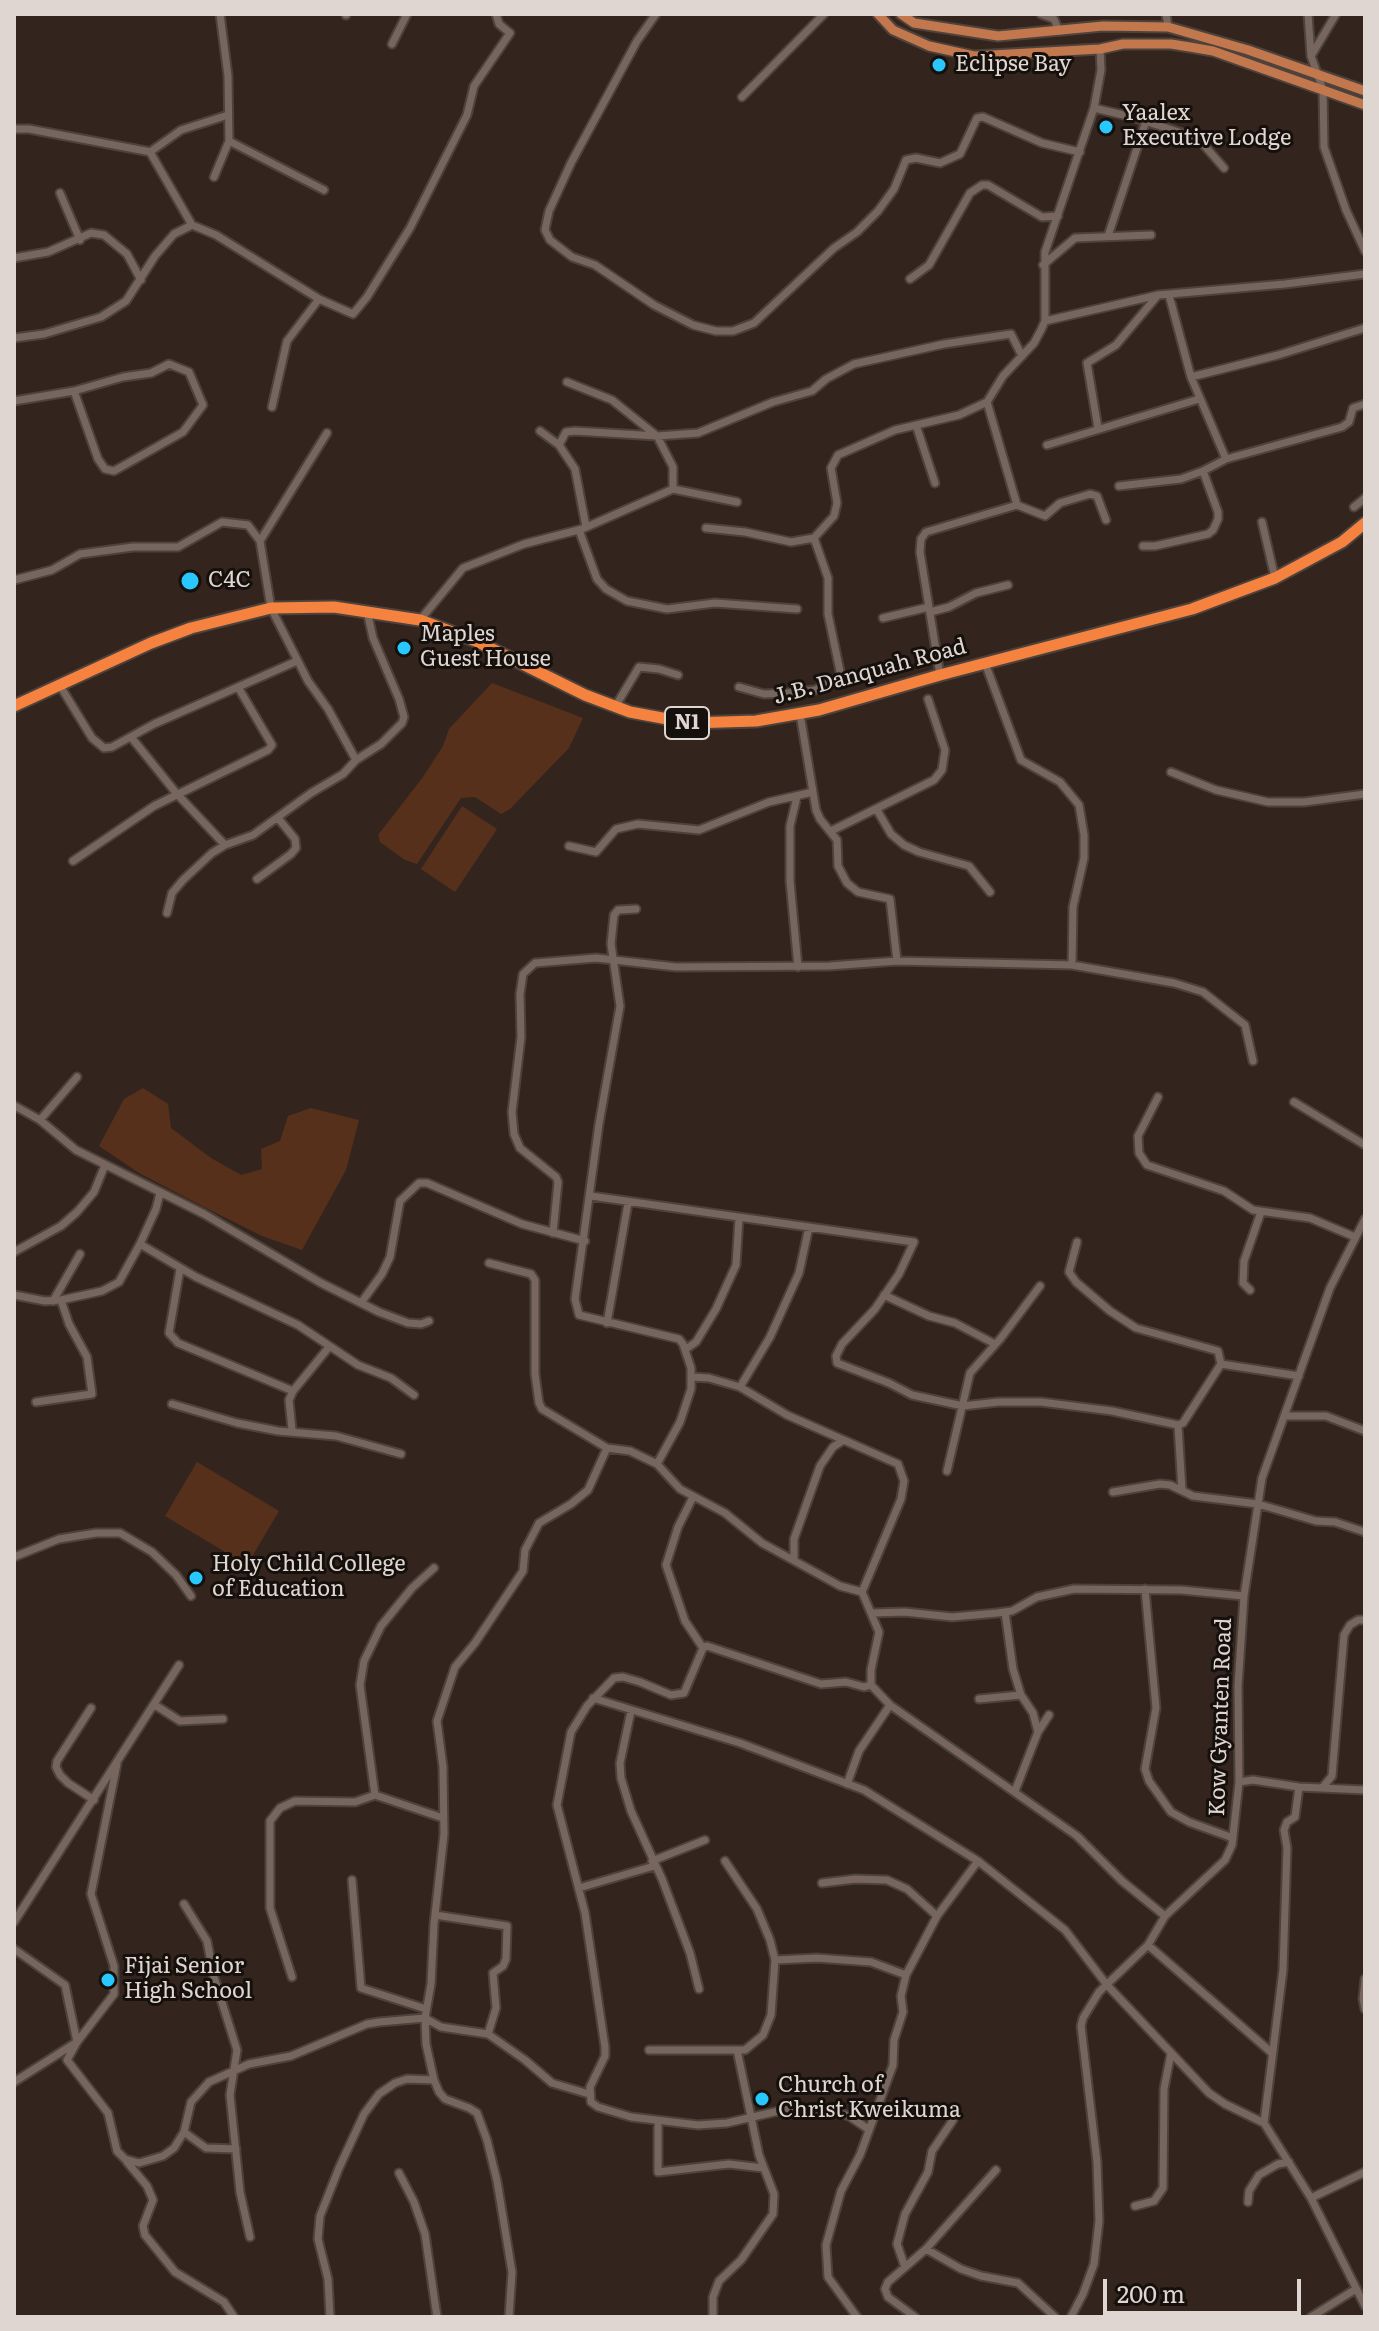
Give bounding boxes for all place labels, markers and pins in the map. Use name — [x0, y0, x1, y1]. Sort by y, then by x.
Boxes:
place label: Eclipse Bay — [955, 52, 1071, 78]
marker: Eclipse Bay — [930, 56, 948, 74]
place label: Yaalex Executive Lodge — [1122, 101, 1291, 152]
marker: Yaalex Executive Lodge — [1097, 118, 1115, 136]
place label: C4C — [208, 568, 251, 594]
marker: C4C — [179, 570, 201, 592]
place label: Maples Guest House — [420, 622, 551, 674]
marker: Maples Guest House — [395, 639, 413, 657]
place label: Holy Child College of Education — [212, 1552, 406, 1604]
marker: Holy Child College of Education — [187, 1569, 205, 1587]
place label: Fijai Senior High School — [124, 1954, 252, 2006]
marker: Fijai Senior High School — [99, 1971, 117, 1989]
place label: Church of Christ Kweikuma — [778, 2073, 961, 2124]
marker: Church of Christ Kweikuma — [753, 2090, 771, 2108]

